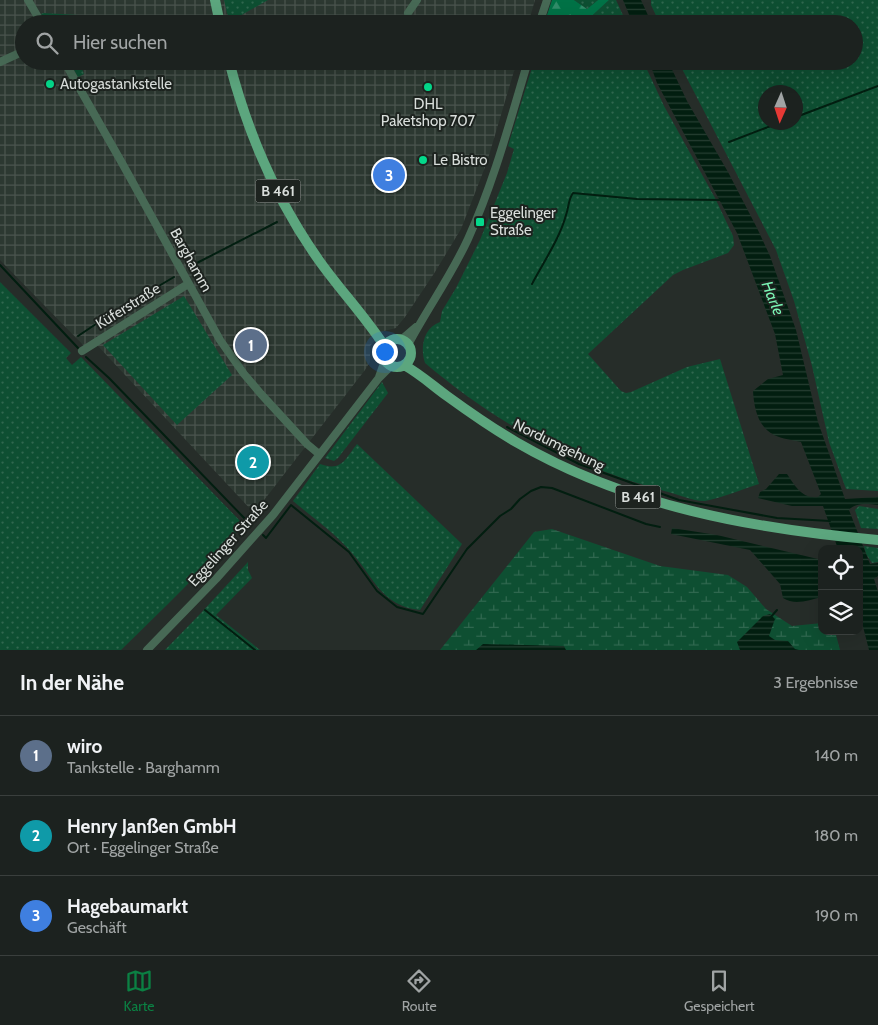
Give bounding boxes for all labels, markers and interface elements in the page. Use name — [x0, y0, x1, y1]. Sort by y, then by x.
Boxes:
search box — [15, 15, 863, 70]
icon: search — [33, 29, 61, 57]
text: Hier suchen — [73, 31, 167, 54]
place label: Autogastankstelle — [60, 75, 172, 93]
marker: Autogastankstelle — [44, 78, 56, 90]
marker: DHL Paketshop 707 — [422, 81, 434, 93]
north arrow — [758, 85, 803, 130]
place label: DHL Paketshop 707 — [381, 95, 476, 130]
place label: Le Bistro — [433, 151, 488, 169]
marker: Le Bistro — [417, 154, 429, 166]
pin: 3 — [373, 156, 405, 194]
road number: B 461 — [256, 180, 300, 202]
place label: Eggelinger Straße — [490, 204, 556, 239]
marker: Eggelinger Straße — [474, 216, 486, 228]
street label: Barghamm — [166, 225, 216, 295]
water label: Harle — [758, 278, 788, 318]
street label: Küferstraße — [92, 279, 164, 333]
pin: 1 — [235, 326, 267, 364]
your location — [372, 339, 398, 365]
street label: Nordumgehung — [510, 415, 608, 475]
pin: 2 — [237, 443, 269, 481]
road number: B 461 — [616, 486, 660, 508]
street label: Eggelinger Straße — [184, 496, 272, 590]
map controls — [818, 545, 863, 635]
button: locate — [818, 545, 863, 590]
button: layers — [818, 590, 863, 635]
text: In der Nähe — [20, 670, 124, 695]
text: 3 Ergebnisse — [773, 673, 858, 692]
text: wiro — [67, 735, 102, 758]
text: 1 — [33, 746, 39, 765]
text: 140 m — [815, 746, 858, 765]
text: Tankstelle · Barghamm — [67, 758, 220, 777]
text: Henry Janßen GmbH — [67, 815, 237, 838]
text: 2 — [32, 826, 40, 845]
text: 180 m — [814, 826, 858, 845]
text: Ort · Eggelinger Straße — [67, 838, 219, 857]
text: Hagebaumarkt — [67, 895, 188, 918]
text: 3 — [32, 906, 40, 925]
text: 190 m — [815, 906, 858, 925]
text: Geschäft — [67, 918, 127, 937]
tab: Karte — [124, 967, 154, 1015]
tab: Route — [402, 967, 437, 1015]
tab: Gespeichert — [684, 967, 754, 1015]

